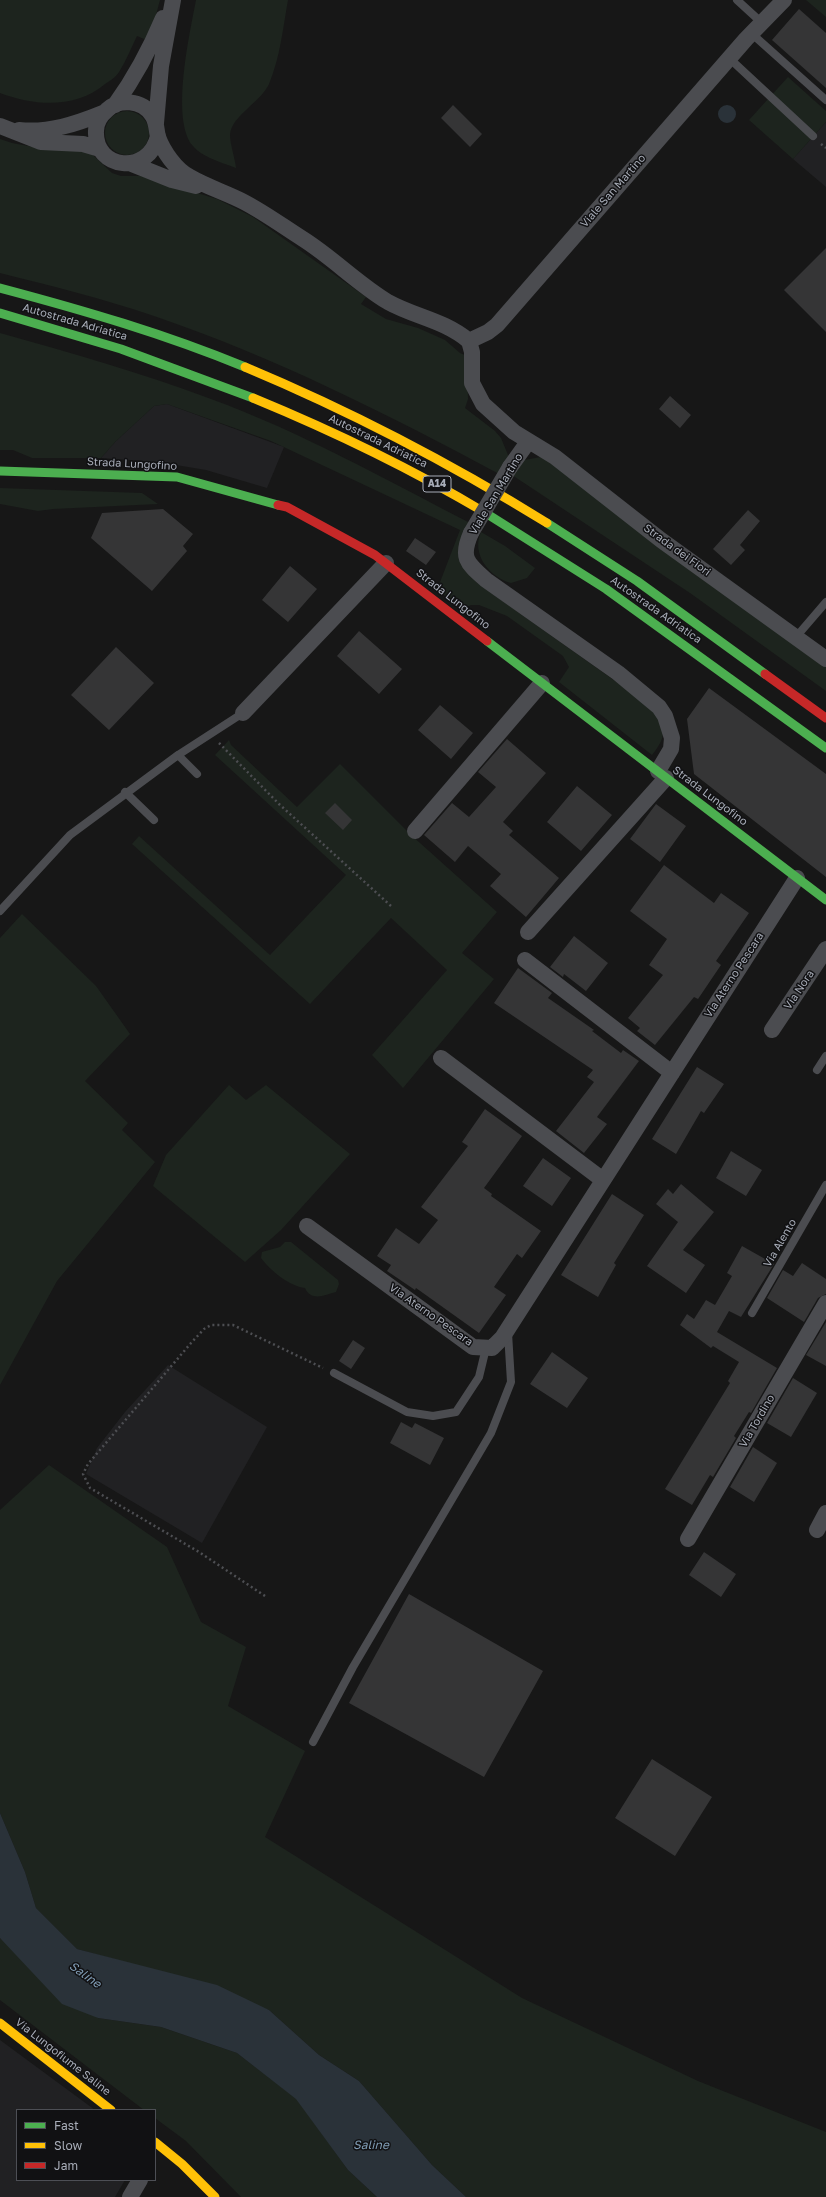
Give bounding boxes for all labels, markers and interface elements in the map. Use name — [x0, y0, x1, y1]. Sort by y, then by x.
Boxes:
street label: Viale San Martino — [578, 152, 648, 230]
street label: Autostrada Adriatica — [21, 301, 129, 343]
street label: Autostrada Adriatica — [327, 411, 429, 471]
street label: Viale San Martino — [466, 451, 526, 537]
street label: Strada Lungofino — [87, 455, 177, 473]
road number: A14 — [423, 476, 451, 492]
street label: Strada dei Fiori — [641, 521, 713, 579]
street label: Strada Lungofino — [413, 566, 493, 632]
street label: Autostrada Adriatica — [608, 574, 704, 646]
street label: Strada Lungofino — [670, 764, 750, 828]
street label: Via Aterno Pescara — [701, 930, 767, 1020]
street label: Via Nora — [781, 968, 817, 1012]
street label: Via Alento — [761, 1216, 799, 1270]
street label: Via Aterno Pescara — [387, 1281, 475, 1349]
street label: Via Tordino — [737, 1392, 777, 1450]
water label: Saline — [66, 1959, 104, 1991]
street label: Via Lungofiume Saline — [13, 2016, 113, 2098]
legend — [16, 2109, 156, 2181]
text: Fast — [54, 2118, 79, 2133]
text: Slow — [54, 2138, 82, 2153]
water label: Saline — [353, 2138, 389, 2152]
text: Jam — [54, 2158, 78, 2173]

